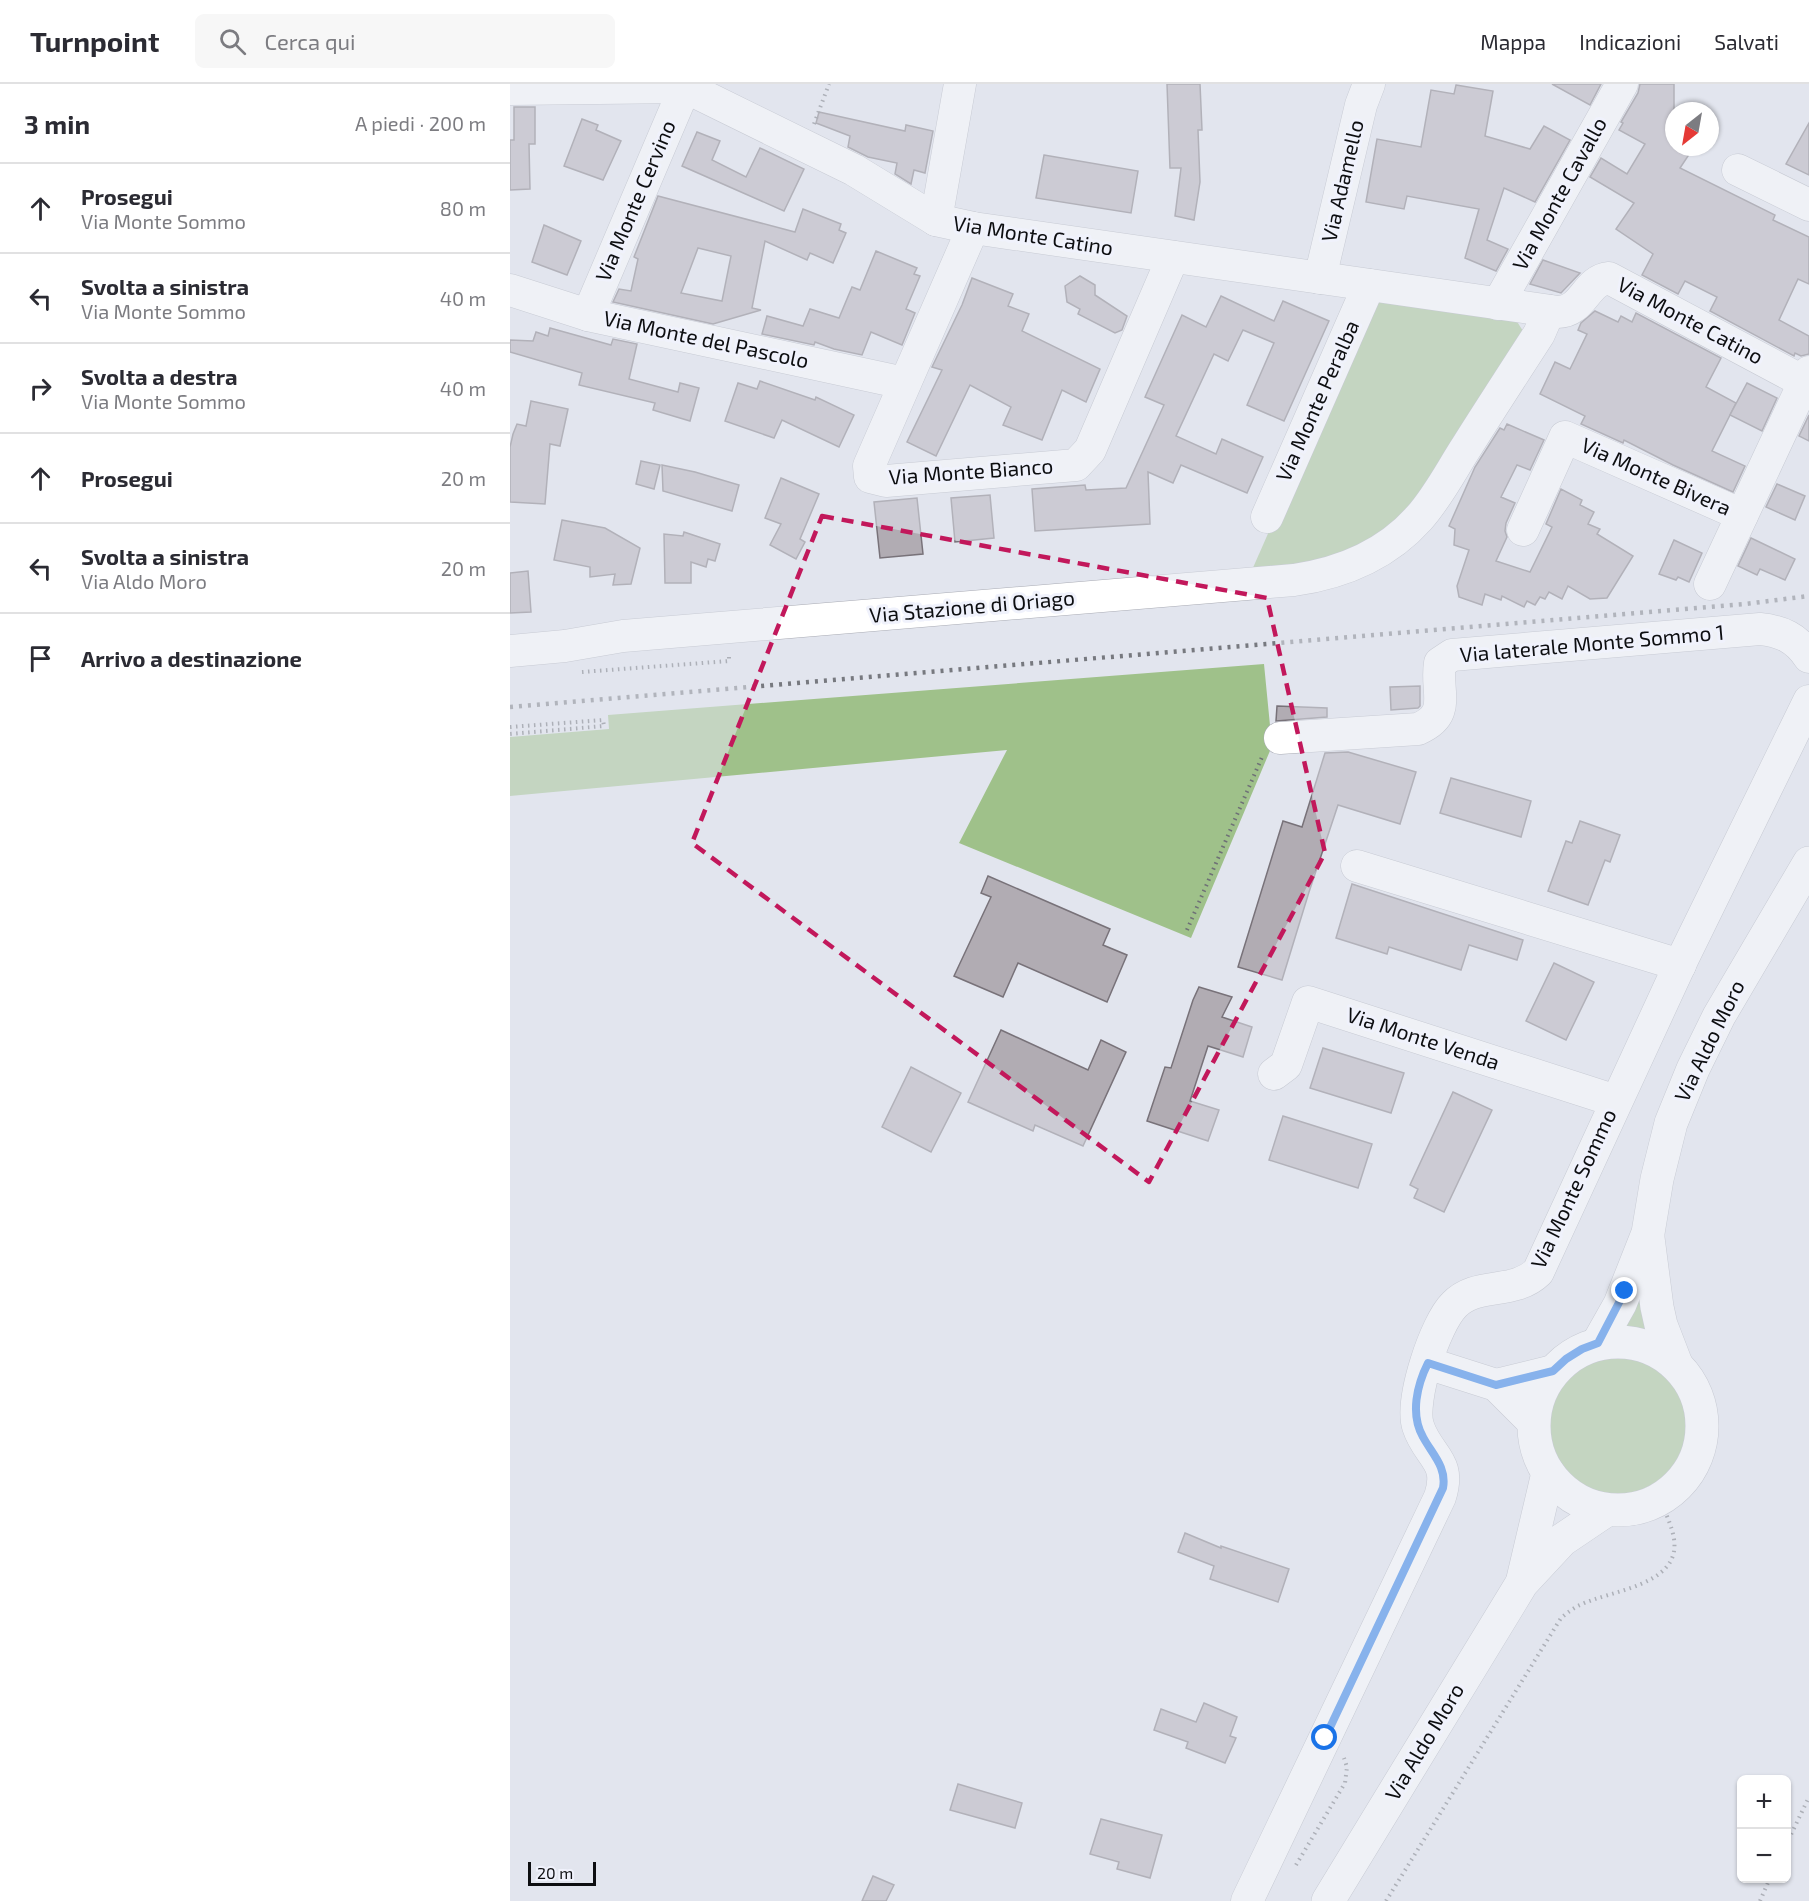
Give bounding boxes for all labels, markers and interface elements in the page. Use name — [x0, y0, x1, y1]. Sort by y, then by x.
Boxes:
search box — [195, 14, 615, 68]
text: Turnpoint — [30, 24, 159, 58]
icon: search — [216, 25, 249, 58]
text: Cerca qui — [264, 28, 356, 54]
text: Mappa — [1480, 29, 1546, 54]
text: Indicazioni — [1579, 29, 1681, 54]
text: Salvati — [1714, 29, 1779, 54]
north arrow — [1665, 102, 1719, 156]
text: 3 min — [24, 108, 90, 139]
text: A piedi · 200 m — [355, 111, 486, 135]
street label: Via Monte Cavallo — [1506, 112, 1611, 274]
street label: Via Monte Cervino — [589, 116, 680, 285]
street label: Via Adamello — [1315, 117, 1368, 244]
text: Prosegui — [81, 183, 173, 209]
icon: ahead — [24, 192, 57, 225]
text: 80 m — [440, 196, 486, 220]
text: Via Monte Sommo — [81, 209, 246, 233]
street label: Via Monte Catino — [951, 210, 1115, 260]
street label: Via Monte Catino — [1614, 271, 1768, 369]
text: Svolta a sinistra — [81, 273, 249, 299]
icon: left — [24, 282, 57, 315]
text: 40 m — [440, 286, 486, 310]
text: Via Monte Sommo — [81, 299, 246, 323]
street label: Via Monte del Pascolo — [601, 305, 811, 372]
street label: Via Monte Peralba — [1270, 316, 1363, 485]
text: Svolta a destra — [81, 363, 238, 389]
icon: right — [24, 372, 57, 405]
text: 40 m — [440, 376, 486, 400]
text: Via Monte Sommo — [81, 389, 246, 413]
street label: Via Monte Bivera — [1578, 431, 1735, 520]
street label: Via Monte Bianco — [888, 452, 1054, 489]
icon: ahead — [24, 462, 57, 495]
text: Prosegui — [81, 465, 173, 491]
text: 20 m — [441, 466, 486, 490]
text: Svolta a sinistra — [81, 543, 249, 569]
icon: left — [24, 552, 57, 585]
text: 20 m — [441, 556, 486, 580]
text: Via Aldo Moro — [81, 569, 207, 593]
street label: Via Stazione di Oriago — [868, 584, 1076, 627]
street label: Via laterale Monte Sommo 1 — [1459, 618, 1725, 667]
icon: arrive — [24, 642, 57, 675]
text: Arrivo a destinazione — [81, 645, 302, 671]
street label: Via Aldo Moro — [1668, 976, 1749, 1105]
street label: Via Monte Venda — [1344, 1001, 1503, 1074]
street label: Via Monte Sommo — [1525, 1105, 1621, 1272]
route end — [1611, 1277, 1637, 1303]
street label: Via Aldo Moro — [1379, 1678, 1468, 1804]
route start — [1311, 1724, 1337, 1750]
map controls — [1737, 1775, 1791, 1883]
button: + — [1737, 1775, 1791, 1829]
button: − — [1737, 1829, 1791, 1883]
scale bar — [528, 1859, 596, 1886]
text: 20 m — [537, 1863, 573, 1882]

